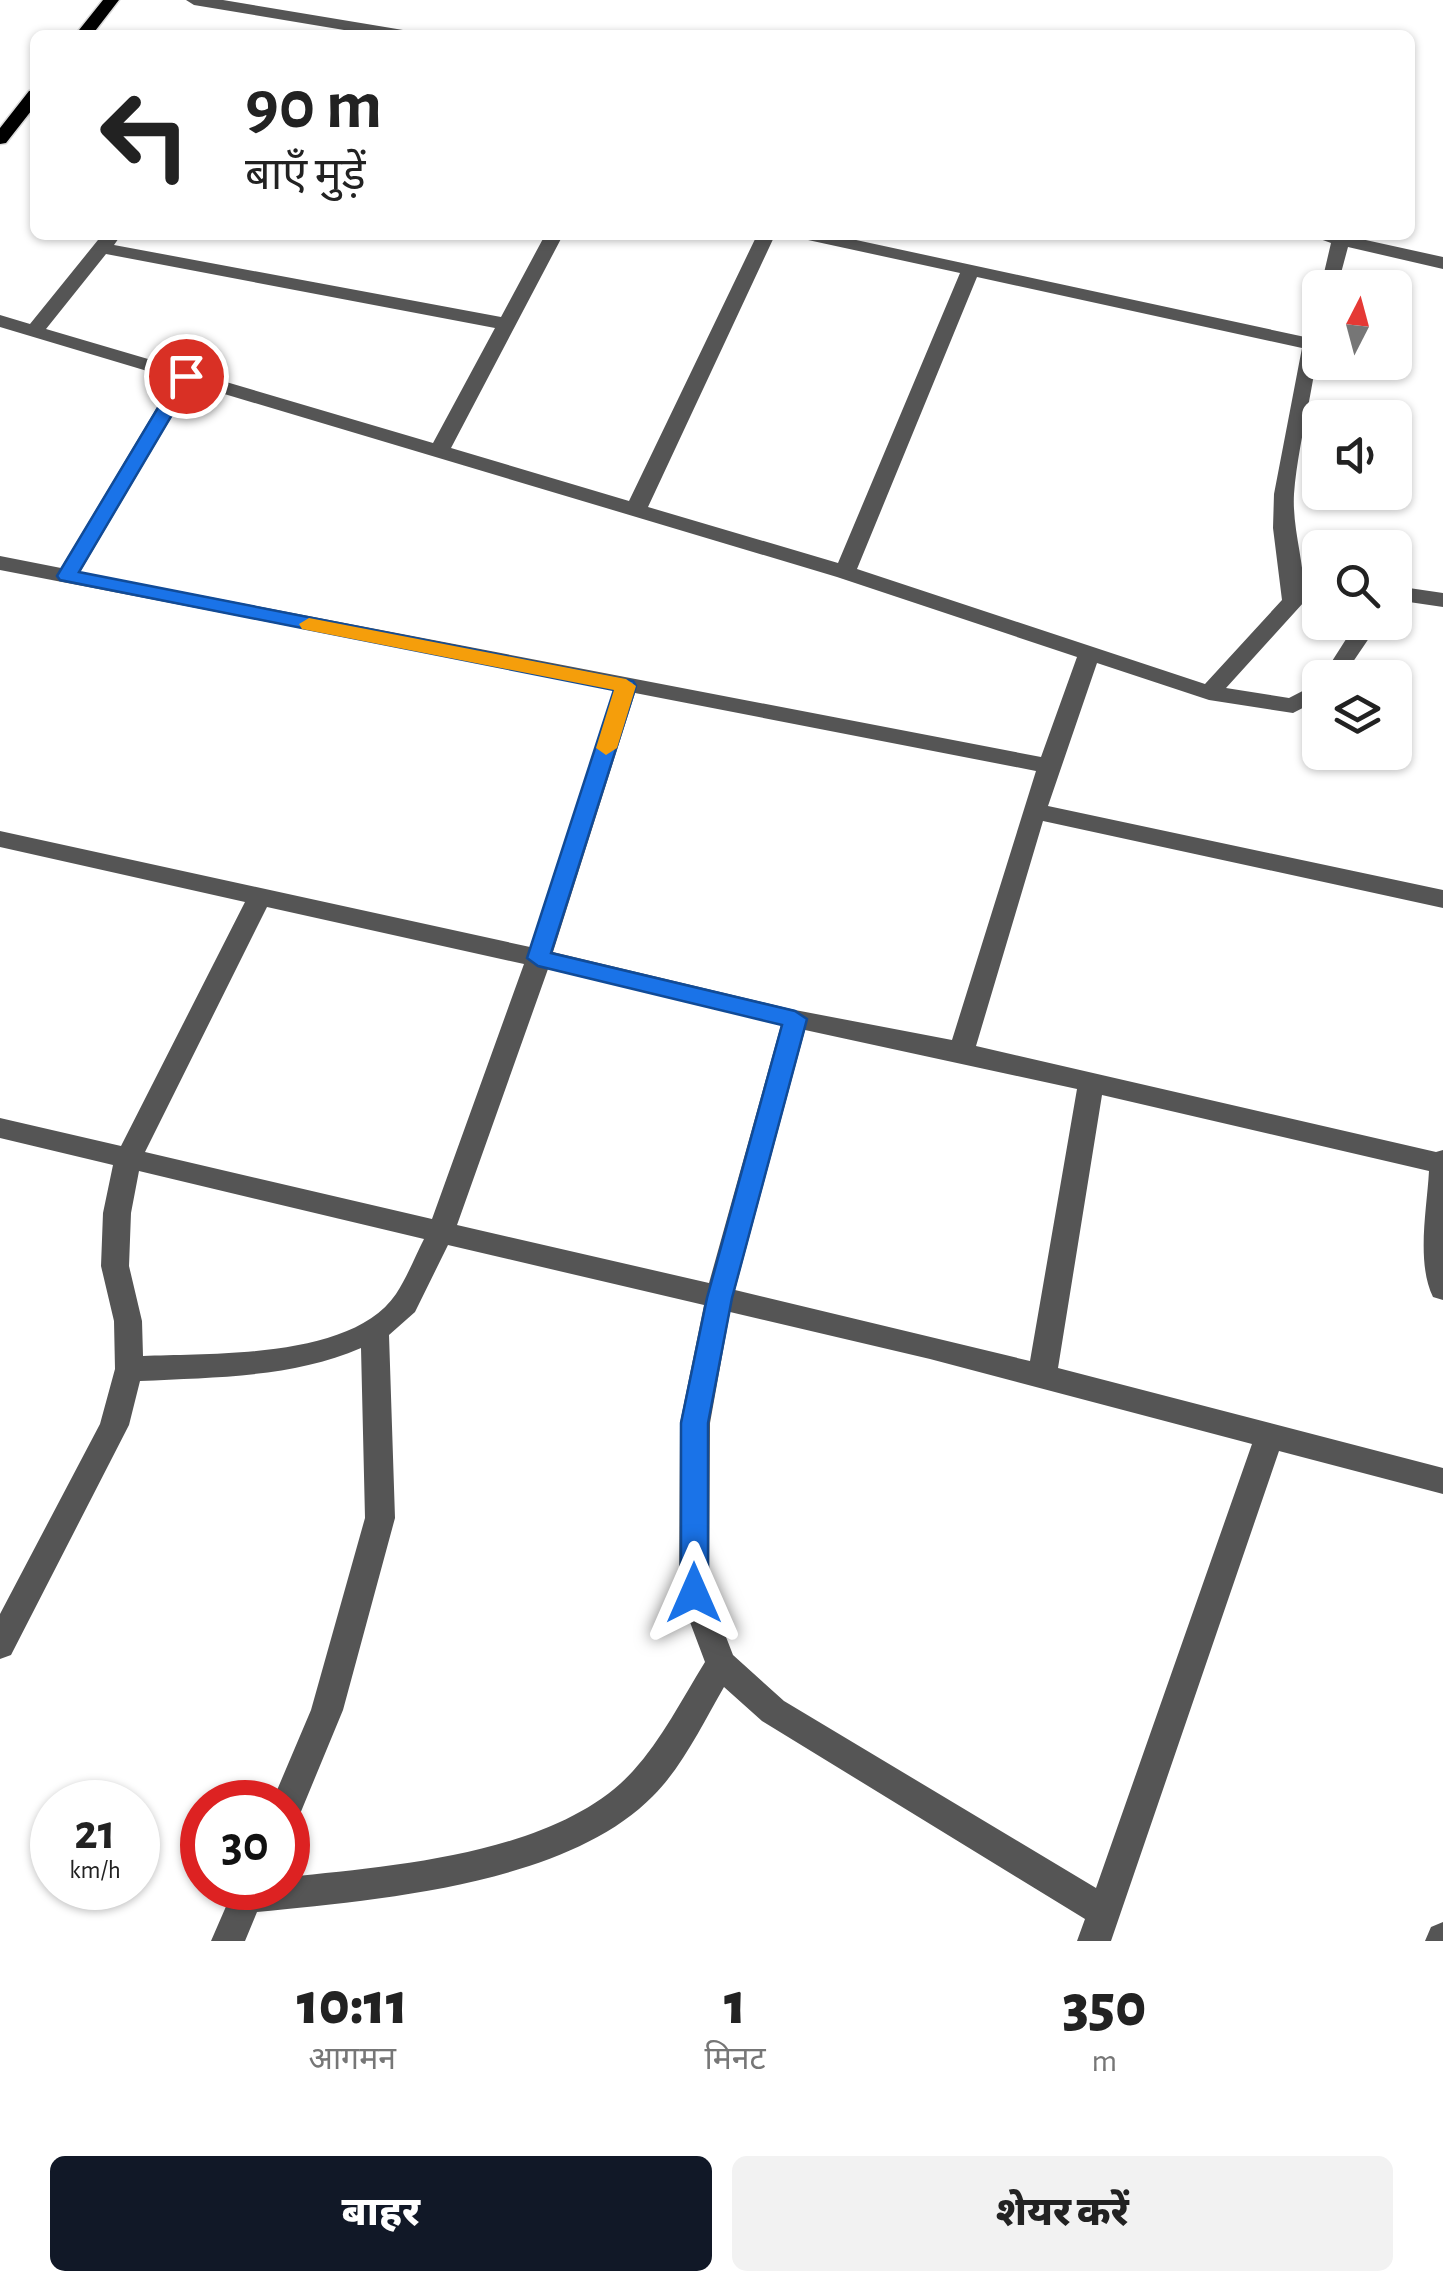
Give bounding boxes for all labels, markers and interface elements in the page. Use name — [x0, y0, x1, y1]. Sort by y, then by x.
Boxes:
icon: left — [80, 70, 210, 200]
text: 90 m — [245, 71, 382, 141]
text: बाएँ मुड़ें — [245, 153, 366, 198]
north arrow — [1302, 270, 1412, 380]
map controls — [1302, 270, 1412, 770]
pin — [144, 334, 229, 419]
icon: arrive — [159, 349, 214, 404]
button: sound — [1302, 400, 1412, 510]
button: search — [1302, 530, 1412, 640]
button: layers — [1302, 660, 1412, 770]
position arrow — [642, 1541, 746, 1645]
speed limit sign: 30 — [180, 1780, 310, 1910]
text: 21 — [74, 1808, 116, 1858]
text: km/h — [69, 1858, 121, 1883]
text: 10:11 — [297, 1975, 408, 2035]
text: 1 — [724, 1975, 746, 2035]
text: 350 — [1062, 1977, 1146, 2037]
text: आगमन — [308, 2043, 396, 2075]
text: मिनट — [704, 2043, 766, 2075]
text: m — [1092, 2045, 1117, 2077]
button: बाहर — [50, 2156, 712, 2271]
button: शेयर करें — [732, 2156, 1393, 2271]

